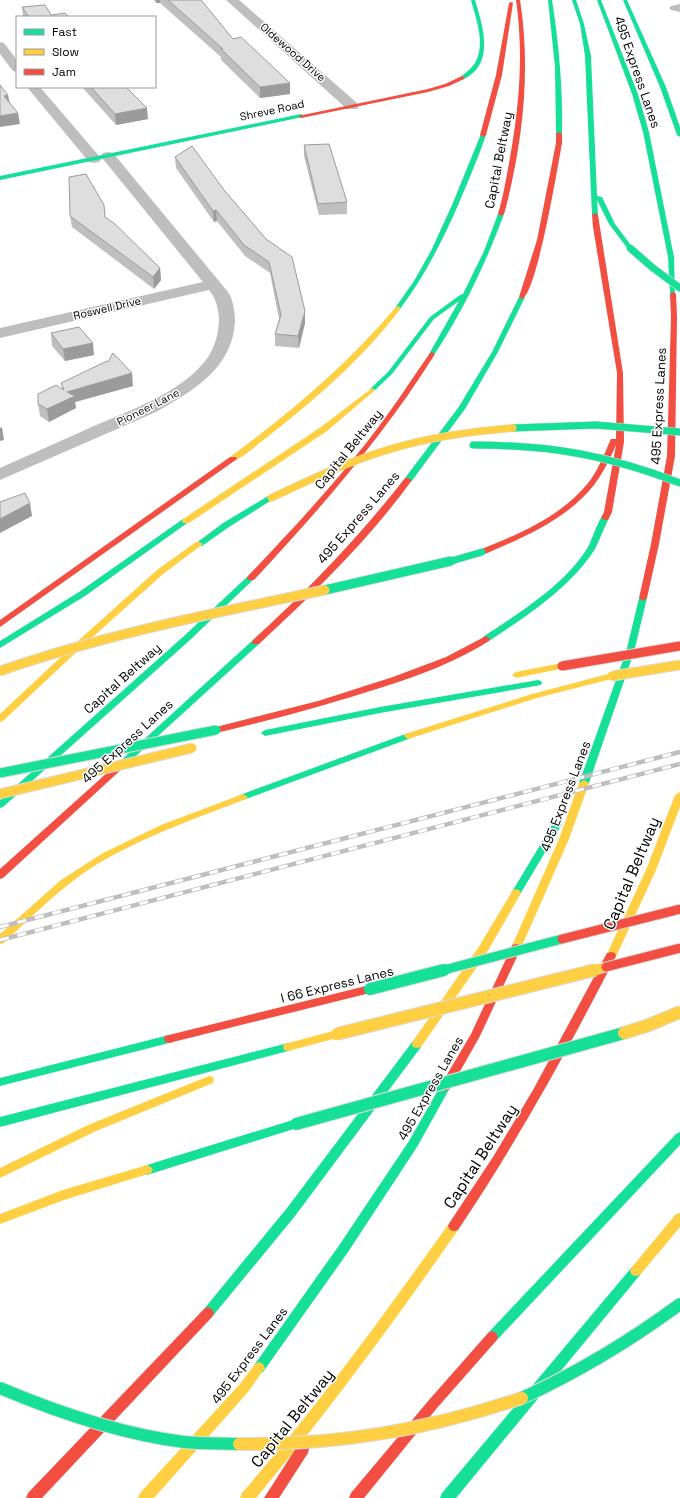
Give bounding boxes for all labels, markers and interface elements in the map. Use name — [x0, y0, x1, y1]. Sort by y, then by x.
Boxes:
street label: 495 Express Lanes — [610, 14, 665, 130]
legend — [16, 16, 156, 88]
street label: Oldewood Drive — [257, 20, 329, 84]
text: Fast — [52, 24, 77, 40]
text: Slow — [52, 44, 79, 60]
text: Jam — [52, 64, 76, 80]
street label: Shreve Road — [238, 96, 306, 124]
street label: Capital Beltway — [481, 110, 516, 210]
street label: Roswell Drive — [72, 293, 142, 323]
street label: 495 Express Lanes — [647, 347, 670, 465]
street label: Pioneer Lane — [114, 385, 182, 429]
street label: Capital Beltway — [311, 406, 386, 493]
street label: 495 Express Lanes — [314, 467, 403, 567]
street label: Capital Beltway — [80, 639, 165, 718]
street label: 495 Express Lanes — [78, 696, 177, 787]
street label: 495 Express Lanes — [537, 738, 594, 854]
street label: Capital Beltway — [598, 813, 665, 933]
street label: I 66 Express Lanes — [279, 962, 395, 1007]
street label: 495 Express Lanes — [394, 1033, 467, 1143]
street label: Capital Beltway — [439, 1100, 522, 1213]
street label: 495 Express Lanes — [207, 1303, 292, 1407]
street label: Capital Beltway — [246, 1365, 339, 1472]

